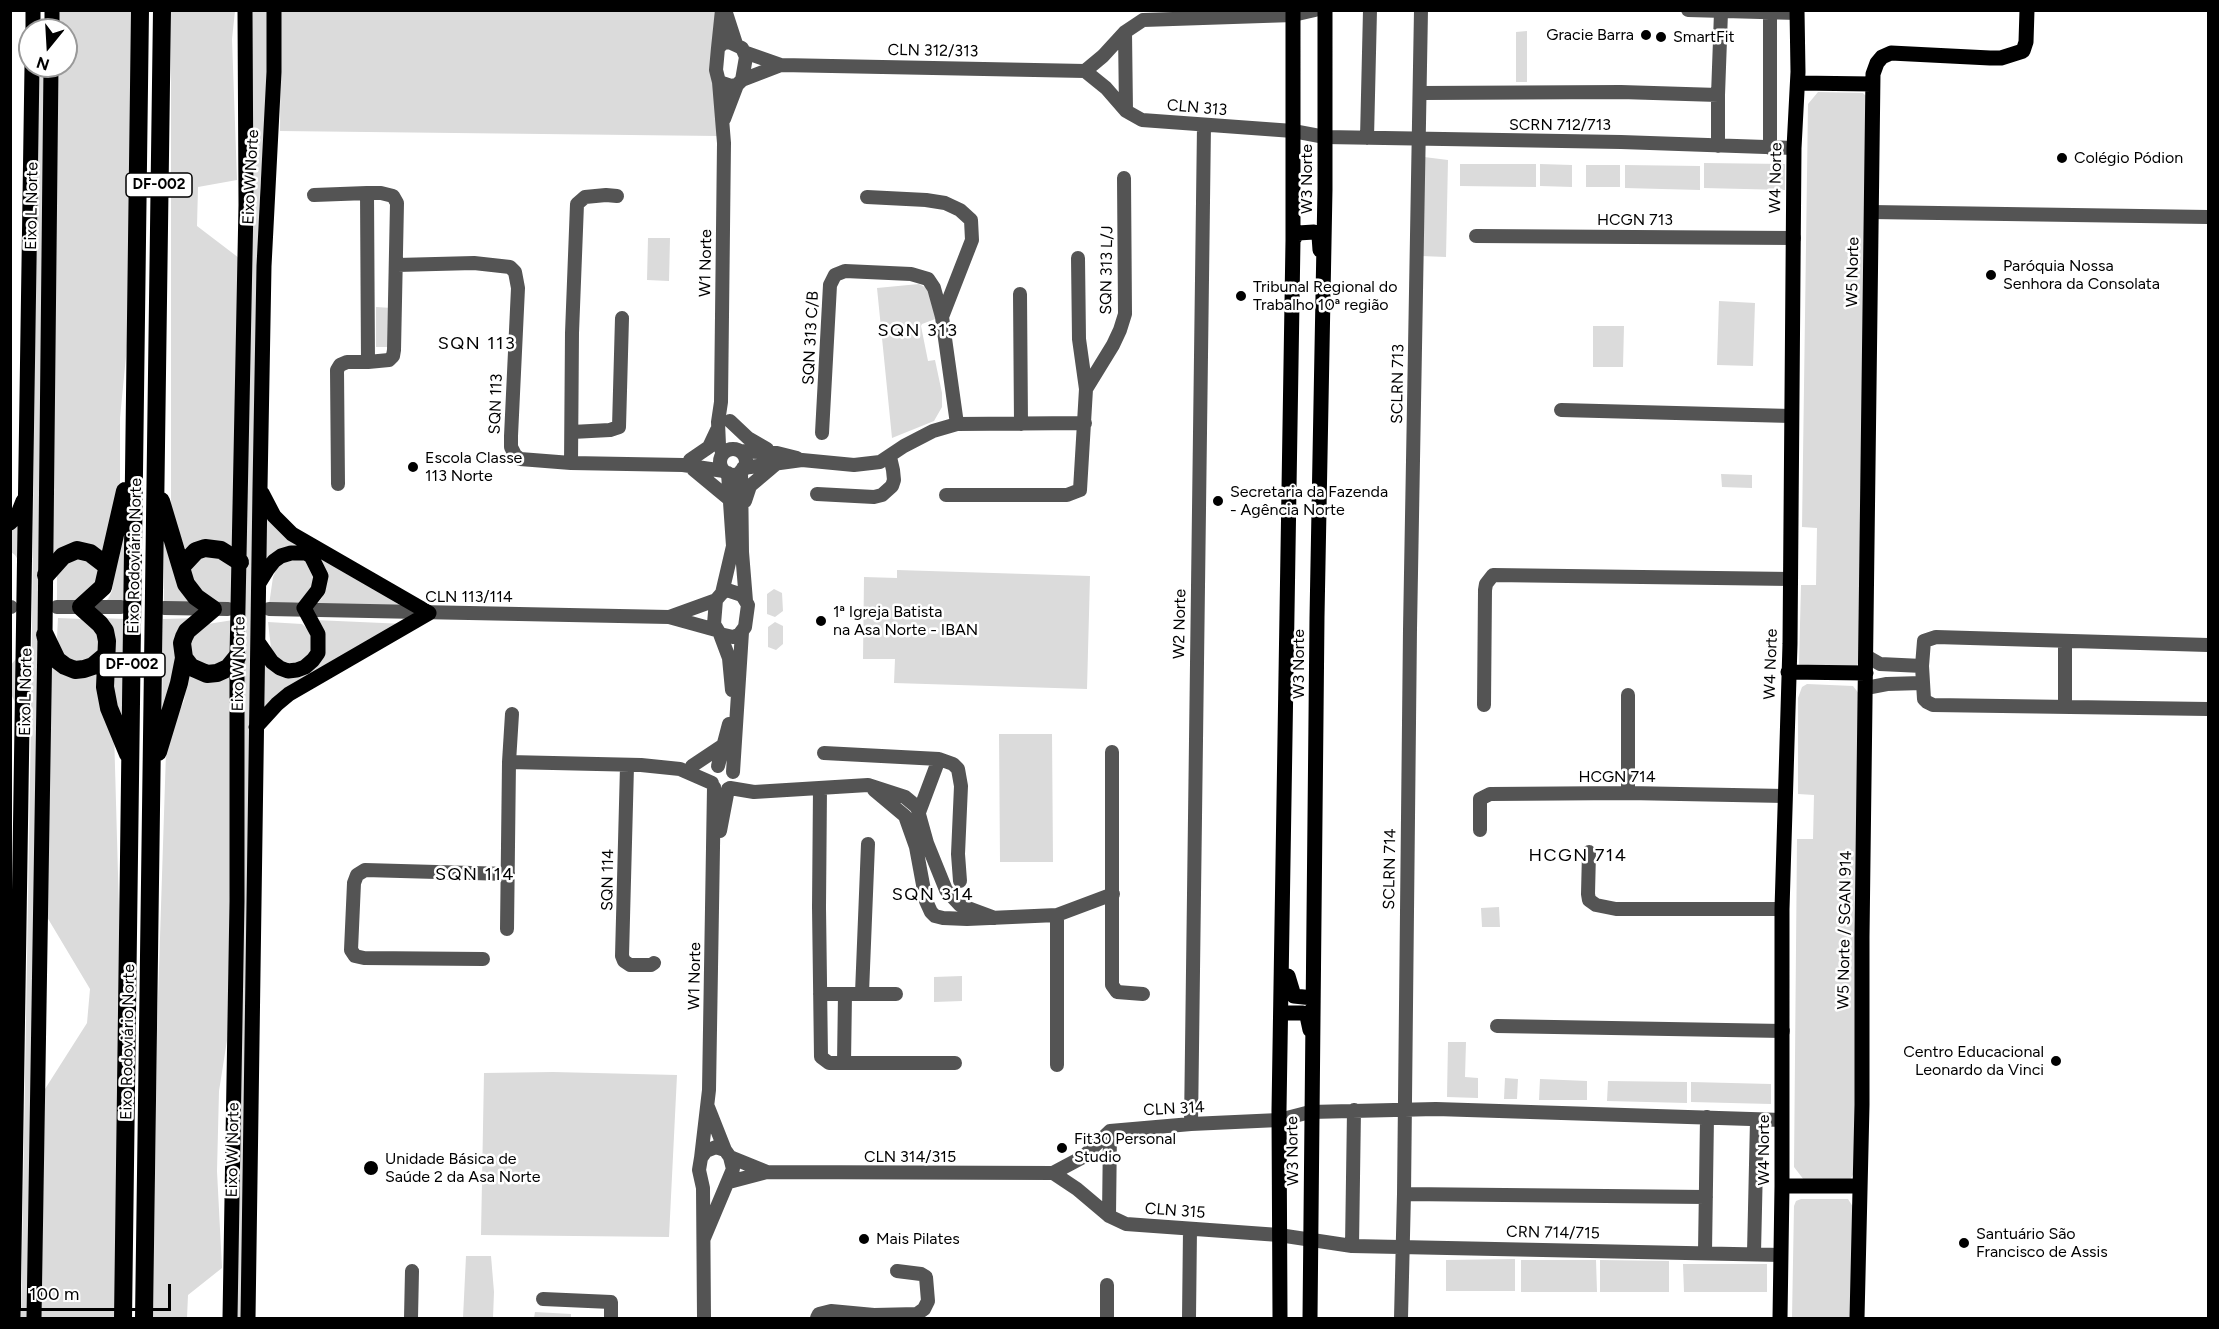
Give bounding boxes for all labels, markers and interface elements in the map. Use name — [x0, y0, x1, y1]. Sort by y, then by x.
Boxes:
north arrow — [18, 18, 78, 78]
place label: Gracie Barra — [1546, 25, 1634, 45]
place label: SmartFit — [1673, 27, 1735, 47]
marker: Gracie Barra — [1639, 28, 1653, 42]
marker: SmartFit — [1654, 30, 1668, 44]
street label: CLN 312/313 — [887, 41, 979, 61]
text: N — [34, 53, 52, 75]
street label: CLN 313 — [1166, 96, 1228, 120]
street label: SCRN 712/713 — [1509, 115, 1611, 135]
street label: Eixo W Norte — [239, 129, 263, 225]
street label: W4 Norte — [1766, 142, 1786, 214]
street label: W3 Norte — [1297, 144, 1317, 214]
place label: Colégio Pódion — [2074, 148, 2183, 168]
marker: Colégio Pódion — [2055, 151, 2069, 165]
street label: Eixo L Norte — [22, 162, 42, 250]
road number: DF-002 — [126, 173, 192, 197]
street label: HCGN 713 — [1597, 210, 1673, 230]
street label: SQN 313 L/J — [1097, 225, 1117, 315]
street label: W1 Norte — [696, 229, 716, 297]
street label: W5 Norte — [1843, 237, 1863, 307]
place label: Paróquia Nossa Senhora da Consolata — [2003, 256, 2160, 294]
marker: Paróquia Nossa Senhora da Consolata — [1984, 268, 1998, 282]
place label: Tribunal Regional do Trabalho 10ª região — [1253, 277, 1397, 315]
marker: Tribunal Regional do Trabalho 10ª região — [1234, 289, 1248, 303]
street label: SQN 313 C/B — [799, 290, 823, 386]
district label: SQN 313 — [878, 320, 958, 342]
district label: SQN 113 — [438, 333, 516, 355]
street label: SCLRN 713 — [1388, 344, 1408, 424]
street label: SQN 113 — [485, 373, 507, 435]
place label: Escola Classe 113 Norte — [425, 448, 522, 486]
marker: Escola Classe 113 Norte — [406, 460, 420, 474]
street label: Eixo Rodoviário Norte — [124, 478, 146, 634]
place label: Secretaria da Fazenda - Agência Norte — [1230, 482, 1388, 520]
marker: Secretaria da Fazenda - Agência Norte — [1211, 494, 1225, 508]
street label: CLN 113/114 — [425, 587, 513, 607]
street label: W2 Norte — [1170, 589, 1190, 659]
place label: 1ª Igreja Batista na Asa Norte - IBAN — [833, 602, 978, 640]
marker: 1ª Igreja Batista na Asa Norte - IBAN — [814, 614, 828, 628]
street label: Eixo W Norte — [229, 616, 249, 712]
street label: W4 Norte — [1760, 628, 1782, 700]
street label: W3 Norte — [1289, 629, 1309, 699]
street label: Eixo L Norte — [16, 648, 36, 736]
road number: DF-002 — [99, 653, 165, 677]
street label: HCGN 714 — [1578, 767, 1656, 787]
street label: SCLRN 714 — [1380, 828, 1400, 910]
district label: HCGN 714 — [1529, 845, 1627, 867]
street label: SQN 114 — [598, 849, 618, 911]
street label: W5 Norte / SGAN 914 — [1834, 850, 1856, 1010]
district label: SQN 114 — [435, 864, 515, 886]
district label: SQN 314 — [892, 884, 974, 906]
street label: W1 Norte — [685, 942, 705, 1010]
street label: Eixo Rodoviário Norte — [117, 964, 139, 1120]
place label: Centro Educacional Leonardo da Vinci — [1903, 1042, 2044, 1080]
marker: Centro Educacional Leonardo da Vinci — [2049, 1054, 2063, 1068]
street label: CLN 314 — [1143, 1098, 1205, 1120]
street label: Eixo W Norte — [223, 1102, 243, 1198]
street label: W4 Norte — [1754, 1114, 1774, 1186]
street label: W3 Norte — [1283, 1116, 1303, 1186]
place label: Fit30 Personal Studio — [1074, 1129, 1176, 1167]
marker: Fit30 Personal Studio — [1055, 1141, 1069, 1155]
street label: CLN 314/315 — [864, 1147, 956, 1167]
place label: Unidade Básica de Saúde 2 da Asa Norte — [385, 1149, 541, 1187]
marker: Unidade Básica de Saúde 2 da Asa Norte — [362, 1159, 380, 1177]
street label: CLN 315 — [1144, 1199, 1206, 1223]
street label: CRN 714/715 — [1506, 1223, 1600, 1243]
place label: Santuário São Francisco de Assis — [1976, 1224, 2108, 1262]
place label: Mais Pilates — [876, 1229, 960, 1249]
marker: Mais Pilates — [857, 1232, 871, 1246]
marker: Santuário São Francisco de Assis — [1957, 1236, 1971, 1250]
scale bar — [21, 1272, 174, 1310]
text: 100 m — [29, 1283, 79, 1305]

